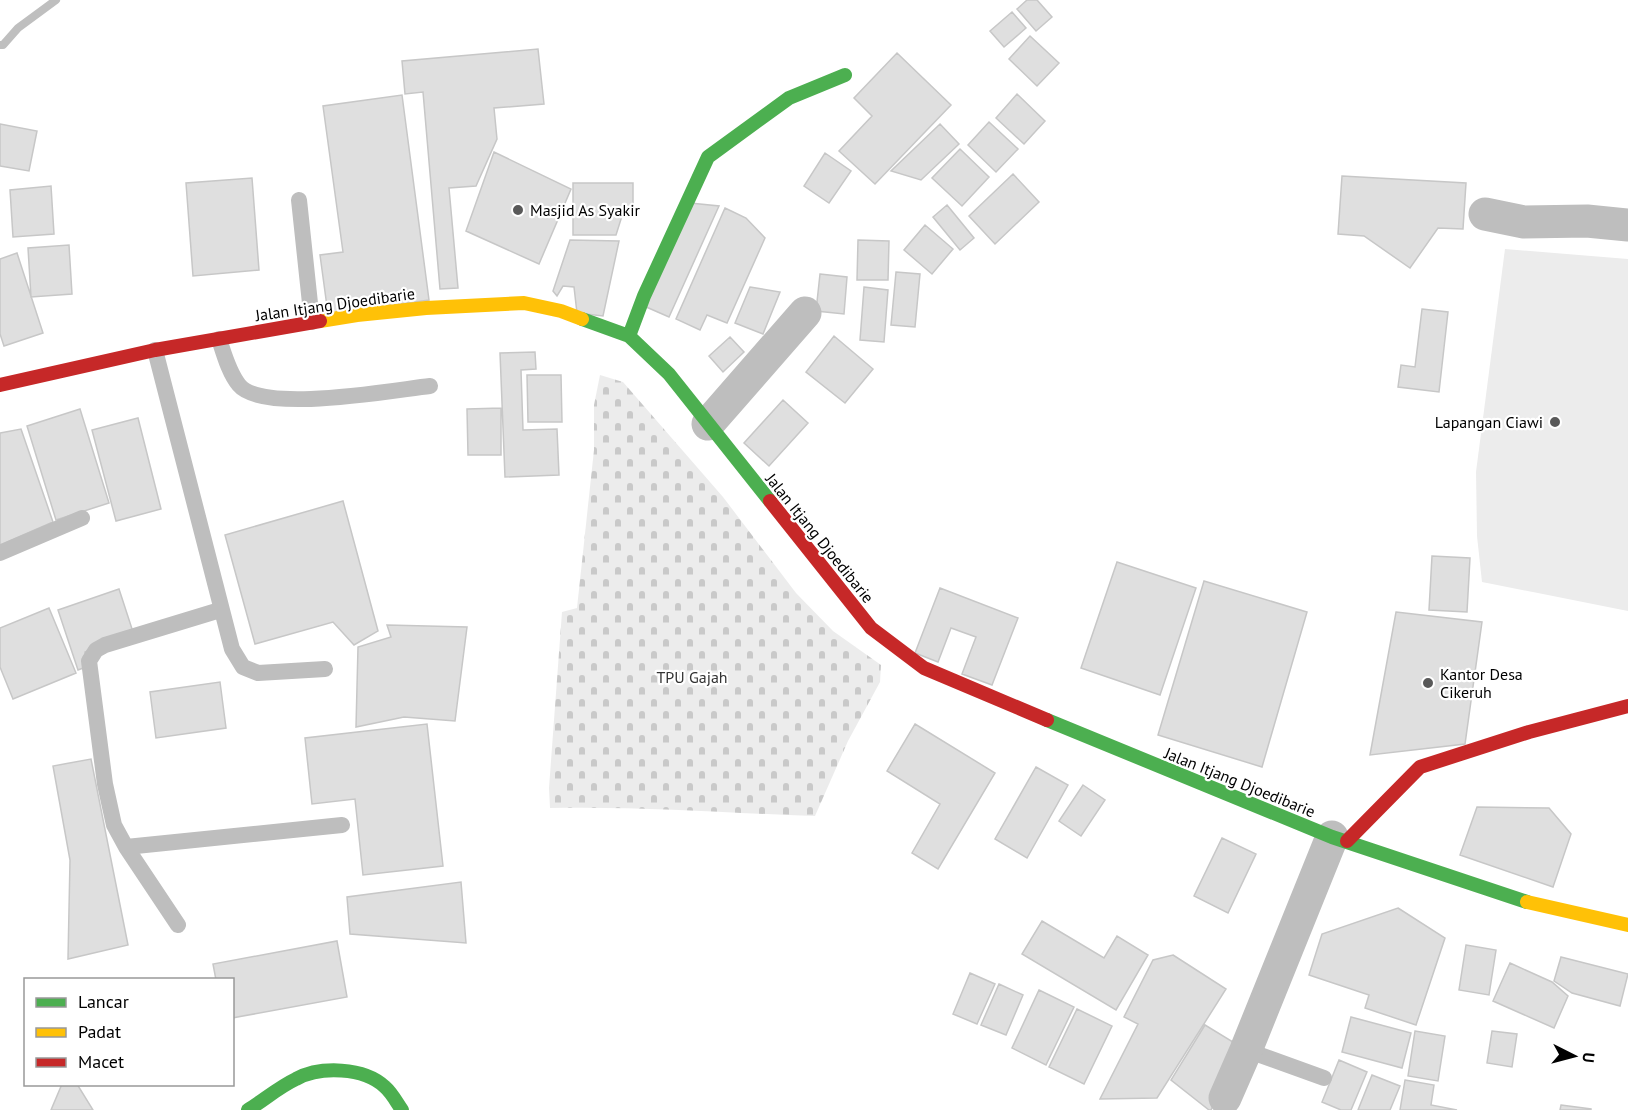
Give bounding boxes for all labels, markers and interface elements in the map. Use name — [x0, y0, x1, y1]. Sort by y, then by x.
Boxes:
place label: Masjid As Syakir — [530, 200, 640, 220]
marker: Masjid As Syakir — [511, 203, 525, 217]
street label: Jalan Itjang Djoedibarie — [253, 283, 416, 325]
place label: Lapangan Ciawi — [1435, 412, 1543, 432]
marker: Lapangan Ciawi — [1548, 415, 1562, 429]
street label: Jalan Itjang Djoedibarie — [761, 468, 878, 607]
place label: Kantor Desa Cikeruh — [1440, 664, 1523, 702]
park label: TPU Gajah — [656, 667, 728, 687]
marker: Kantor Desa Cikeruh — [1421, 676, 1435, 690]
street label: Jalan Itjang Djoedibarie — [1161, 742, 1318, 821]
legend — [24, 978, 234, 1086]
text: Lancar — [78, 990, 129, 1013]
text: Padat — [78, 1020, 121, 1043]
north arrow — [1544, 1026, 1604, 1086]
text: Macet — [78, 1050, 124, 1073]
text: U — [1578, 1052, 1599, 1064]

